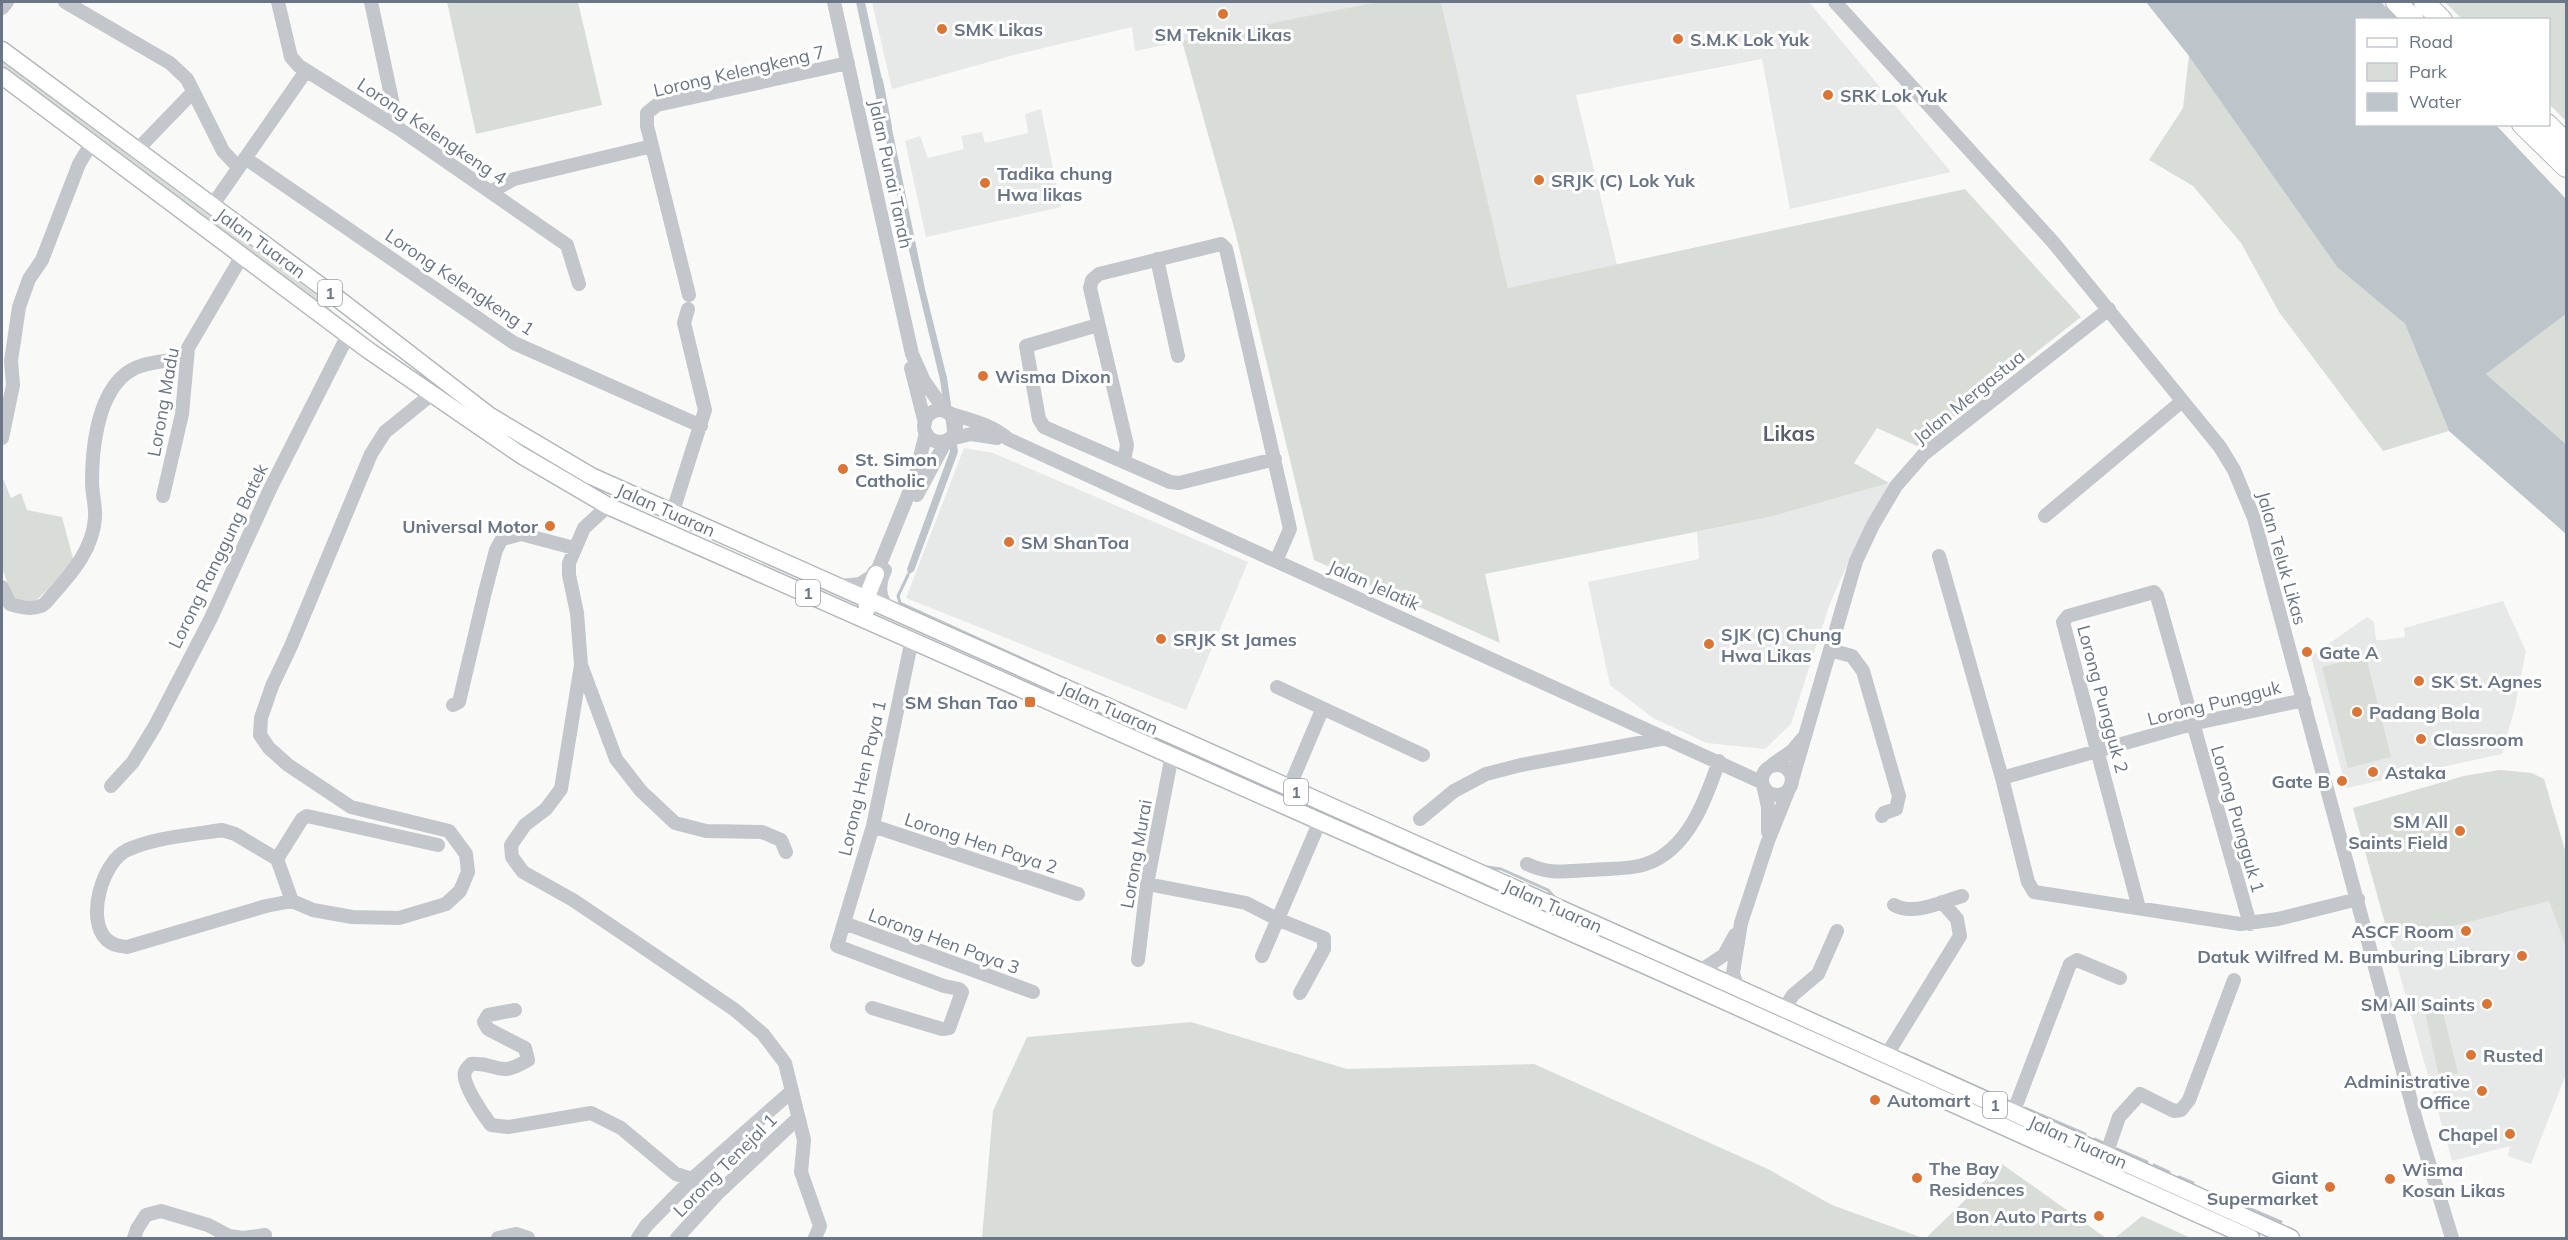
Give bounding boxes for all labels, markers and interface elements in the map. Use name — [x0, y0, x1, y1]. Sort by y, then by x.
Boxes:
marker: SM Teknik Likas — [1216, 7, 1230, 21]
place label: SMK Likas — [954, 18, 1043, 41]
legend — [2355, 18, 2550, 126]
marker: SMK Likas — [935, 22, 949, 36]
place label: SM Teknik Likas — [1155, 23, 1291, 46]
place label: S.M.K Lok Yuk — [1690, 28, 1810, 51]
text: Road — [2409, 30, 2453, 53]
marker: S.M.K Lok Yuk — [1671, 32, 1685, 46]
street label: Lorong Kelengkeng 7 — [651, 40, 827, 102]
text: Park — [2409, 60, 2448, 83]
street label: Lorong Kelengkeng 4 — [353, 73, 511, 190]
place label: SRK Lok Yuk — [1840, 84, 1948, 107]
marker: SRK Lok Yuk — [1821, 88, 1835, 102]
text: Water — [2409, 90, 2462, 113]
street label: Jalan Punai Tanah — [864, 97, 918, 251]
place label: Tadika chung Hwa likas — [997, 162, 1112, 206]
place label: SRJK (C) Lok Yuk — [1551, 169, 1696, 192]
marker: SRJK (C) Lok Yuk — [1532, 173, 1546, 187]
marker: Tadika chung Hwa likas — [978, 176, 992, 190]
street label: Jalan Tuaran — [212, 203, 310, 283]
street label: Lorong Kelengkeng 1 — [381, 224, 539, 340]
road number: 1 — [318, 280, 342, 306]
street label: Jalan Mergastua — [1909, 345, 2029, 449]
street label: Lorong Madu — [142, 346, 184, 458]
place label: Wisma Dixon — [995, 365, 1111, 388]
marker: Wisma Dixon — [976, 369, 990, 383]
district label: Likas — [1763, 420, 1815, 446]
place label: St. Simon Catholic — [855, 448, 937, 492]
street label: Lorong Ranggung Batek — [163, 459, 273, 652]
marker: St. Simon Catholic — [836, 462, 850, 476]
street label: Jalan Tuaran — [613, 478, 719, 542]
street label: Jalan Teluk Likas — [2252, 489, 2312, 628]
place label: Universal Motor — [402, 515, 539, 538]
marker: Universal Motor — [543, 519, 557, 533]
place label: SM ShanToa — [1021, 531, 1129, 554]
marker: SM ShanToa — [1002, 535, 1016, 549]
street label: Jalan Jelatik — [1325, 555, 1424, 616]
road number: 1 — [796, 580, 820, 606]
place label: SJK (C) Chung Hwa Likas — [1721, 623, 1842, 667]
street label: Lorong Pungguk 2 — [2072, 623, 2134, 775]
place label: SRJK St James — [1173, 628, 1297, 651]
marker: SRJK St James — [1154, 632, 1168, 646]
marker: SJK (C) Chung Hwa Likas — [1702, 637, 1716, 651]
place label: Gate A — [2319, 641, 2379, 664]
marker: Gate A — [2300, 645, 2314, 659]
place label: SK St. Agnes — [2431, 670, 2542, 693]
marker: SK St. Agnes — [2412, 674, 2426, 688]
street label: Lorong Pungguk — [2145, 675, 2284, 731]
street label: Jalan Tuaran — [1056, 676, 1162, 740]
place label: SM Shan Tao — [905, 691, 1018, 714]
marker: SM Shan Tao — [1023, 695, 1037, 709]
street label: Lorong Hen Paya 1 — [833, 698, 891, 858]
place label: Padang Bola — [2369, 701, 2480, 724]
marker: Padang Bola — [2350, 705, 2364, 719]
place label: Classroom — [2433, 728, 2524, 751]
marker: Classroom — [2414, 732, 2428, 746]
street label: Lorong Pungguk 1 — [2206, 743, 2270, 895]
place label: Astaka — [2385, 761, 2446, 784]
marker: Astaka — [2366, 765, 2380, 779]
place label: Gate B — [2272, 770, 2330, 793]
marker: Gate B — [2335, 774, 2349, 788]
road number: 1 — [1284, 779, 1308, 805]
street label: Lorong Murai — [1115, 798, 1157, 910]
street label: Lorong Hen Paya 2 — [902, 807, 1060, 879]
place label: SM All Saints Field — [2348, 810, 2448, 854]
marker: SM All Saints Field — [2453, 824, 2467, 838]
street label: Jalan Tuaran — [1500, 874, 1606, 938]
street label: Lorong Hen Paya 3 — [865, 903, 1023, 979]
place label: ASCF Room — [2352, 920, 2454, 943]
marker: ASCF Room — [2459, 924, 2473, 938]
place label: Datuk Wilfred M. Bumburing Library — [2197, 945, 2510, 968]
marker: Datuk Wilfred M. Bumburing Library — [2515, 949, 2529, 963]
place label: SM All Saints — [2361, 993, 2475, 1016]
marker: SM All Saints — [2480, 997, 2494, 1011]
place label: Rusted — [2483, 1044, 2543, 1067]
marker: Rusted — [2464, 1048, 2478, 1062]
place label: Administrative Office — [2344, 1070, 2470, 1114]
marker: Administrative Office — [2475, 1084, 2489, 1098]
place label: Automart — [1887, 1089, 1971, 1112]
road number: 1 — [1983, 1092, 2007, 1118]
marker: Automart — [1868, 1093, 1882, 1107]
street label: Lorong Tenejal 1 — [668, 1108, 782, 1222]
street label: Jalan Tuaran — [2025, 1110, 2131, 1174]
place label: Chapel — [2438, 1123, 2498, 1146]
marker: Chapel — [2503, 1127, 2517, 1141]
place label: The Bay Residences — [1929, 1157, 2025, 1201]
place label: Wisma Kosan Likas — [2402, 1158, 2505, 1202]
place label: Giant Supermarket — [2207, 1166, 2318, 1210]
marker: The Bay Residences — [1910, 1171, 1924, 1185]
marker: Wisma Kosan Likas — [2383, 1172, 2397, 1186]
marker: Giant Supermarket — [2323, 1180, 2337, 1194]
place label: Bon Auto Parts — [1955, 1205, 2087, 1228]
marker: Bon Auto Parts — [2092, 1209, 2106, 1223]

